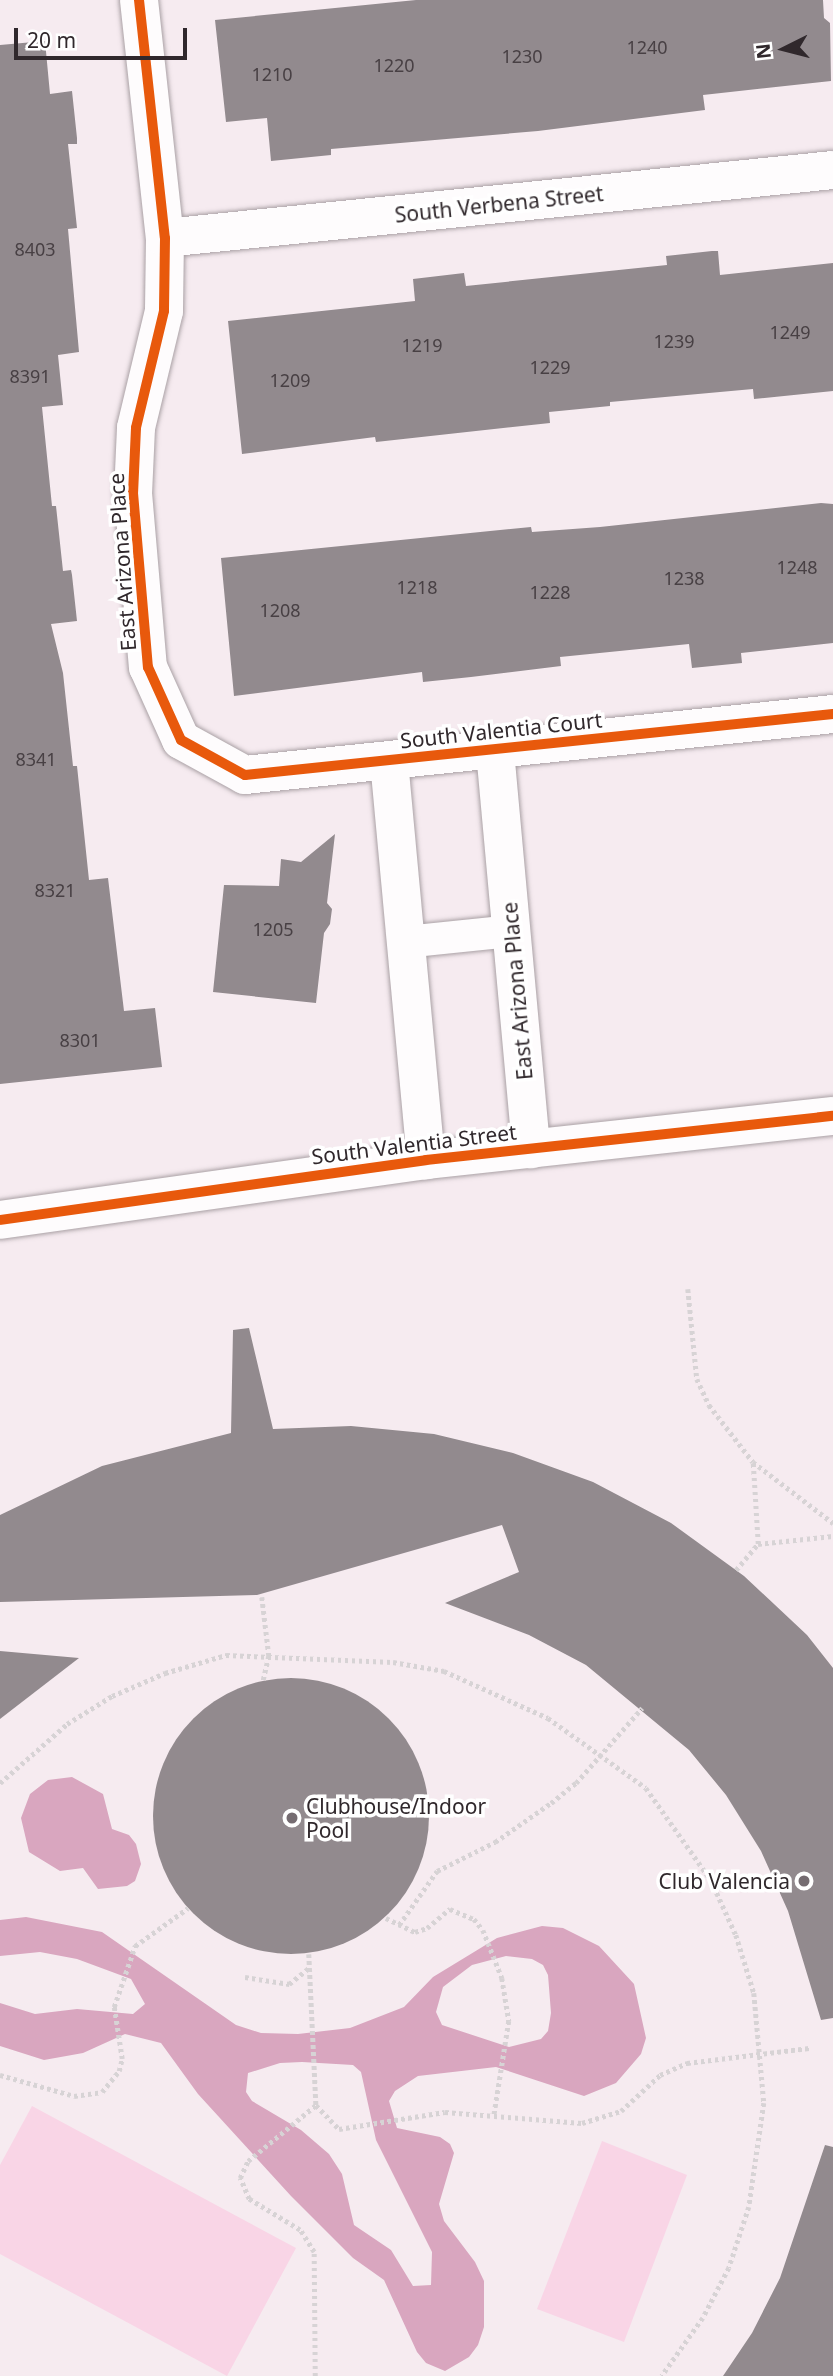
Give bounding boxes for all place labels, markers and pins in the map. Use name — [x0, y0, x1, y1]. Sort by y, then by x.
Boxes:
place label: Clubhouse/Indoor Pool — [306, 1793, 486, 1843]
marker: Clubhouse/Indoor Pool — [284, 1810, 300, 1826]
place label: Club Valencia — [658, 1868, 790, 1894]
marker: Club Valencia — [796, 1873, 812, 1889]

